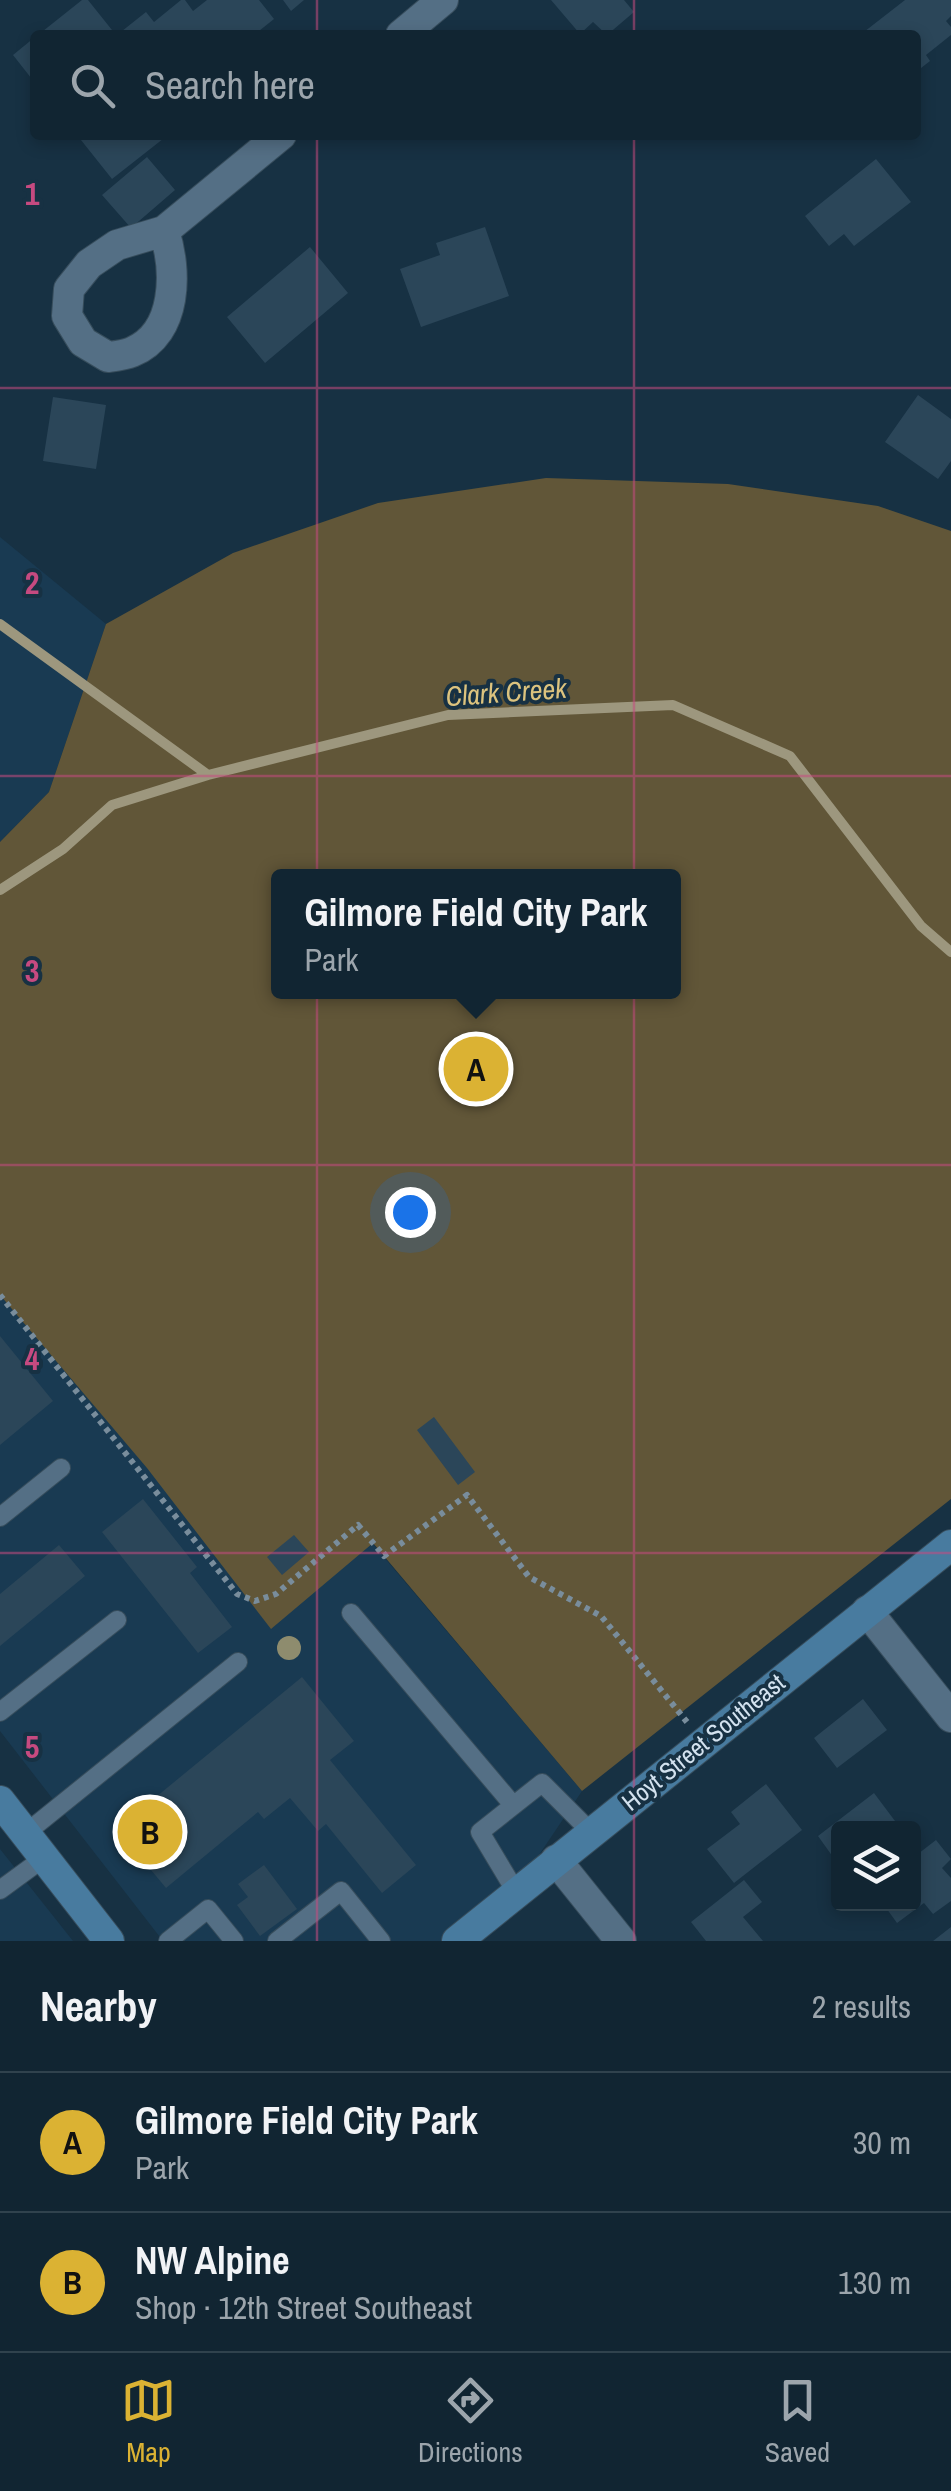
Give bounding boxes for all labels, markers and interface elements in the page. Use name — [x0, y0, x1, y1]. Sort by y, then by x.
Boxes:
search box — [30, 30, 921, 140]
icon: search — [65, 58, 120, 113]
text: Search here — [145, 60, 315, 111]
text: 1 — [25, 172, 40, 215]
text: 2 — [25, 561, 39, 604]
water label: Clark Creek — [444, 669, 569, 715]
popup — [271, 869, 681, 999]
text: Gilmore Field City Park — [305, 887, 647, 938]
text: Park — [305, 938, 358, 981]
text: 3 — [25, 949, 39, 992]
pin: A — [444, 1032, 508, 1106]
your location — [385, 1187, 436, 1238]
text: 4 — [25, 1337, 40, 1380]
street label: Hoyt Street Southeast — [614, 1665, 792, 1818]
text: 5 — [25, 1725, 39, 1768]
pin: B — [118, 1794, 182, 1870]
map controls — [831, 1821, 921, 1911]
button: layers — [831, 1821, 921, 1911]
text: Nearby — [40, 1978, 157, 2034]
text: 2 results — [812, 1985, 911, 2028]
text: Gilmore Field City Park — [135, 2095, 478, 2146]
text: A — [63, 2121, 82, 2164]
text: 30 m — [853, 2121, 911, 2164]
text: Park — [135, 2146, 189, 2189]
text: NW Alpine — [135, 2235, 290, 2286]
text: B — [63, 2261, 82, 2304]
text: 130 m — [838, 2261, 911, 2304]
text: Shop · 12th Street Southeast — [135, 2286, 472, 2329]
tab: Map — [121, 2373, 176, 2471]
tab: Directions — [418, 2373, 523, 2471]
tab: Saved — [765, 2373, 830, 2471]

